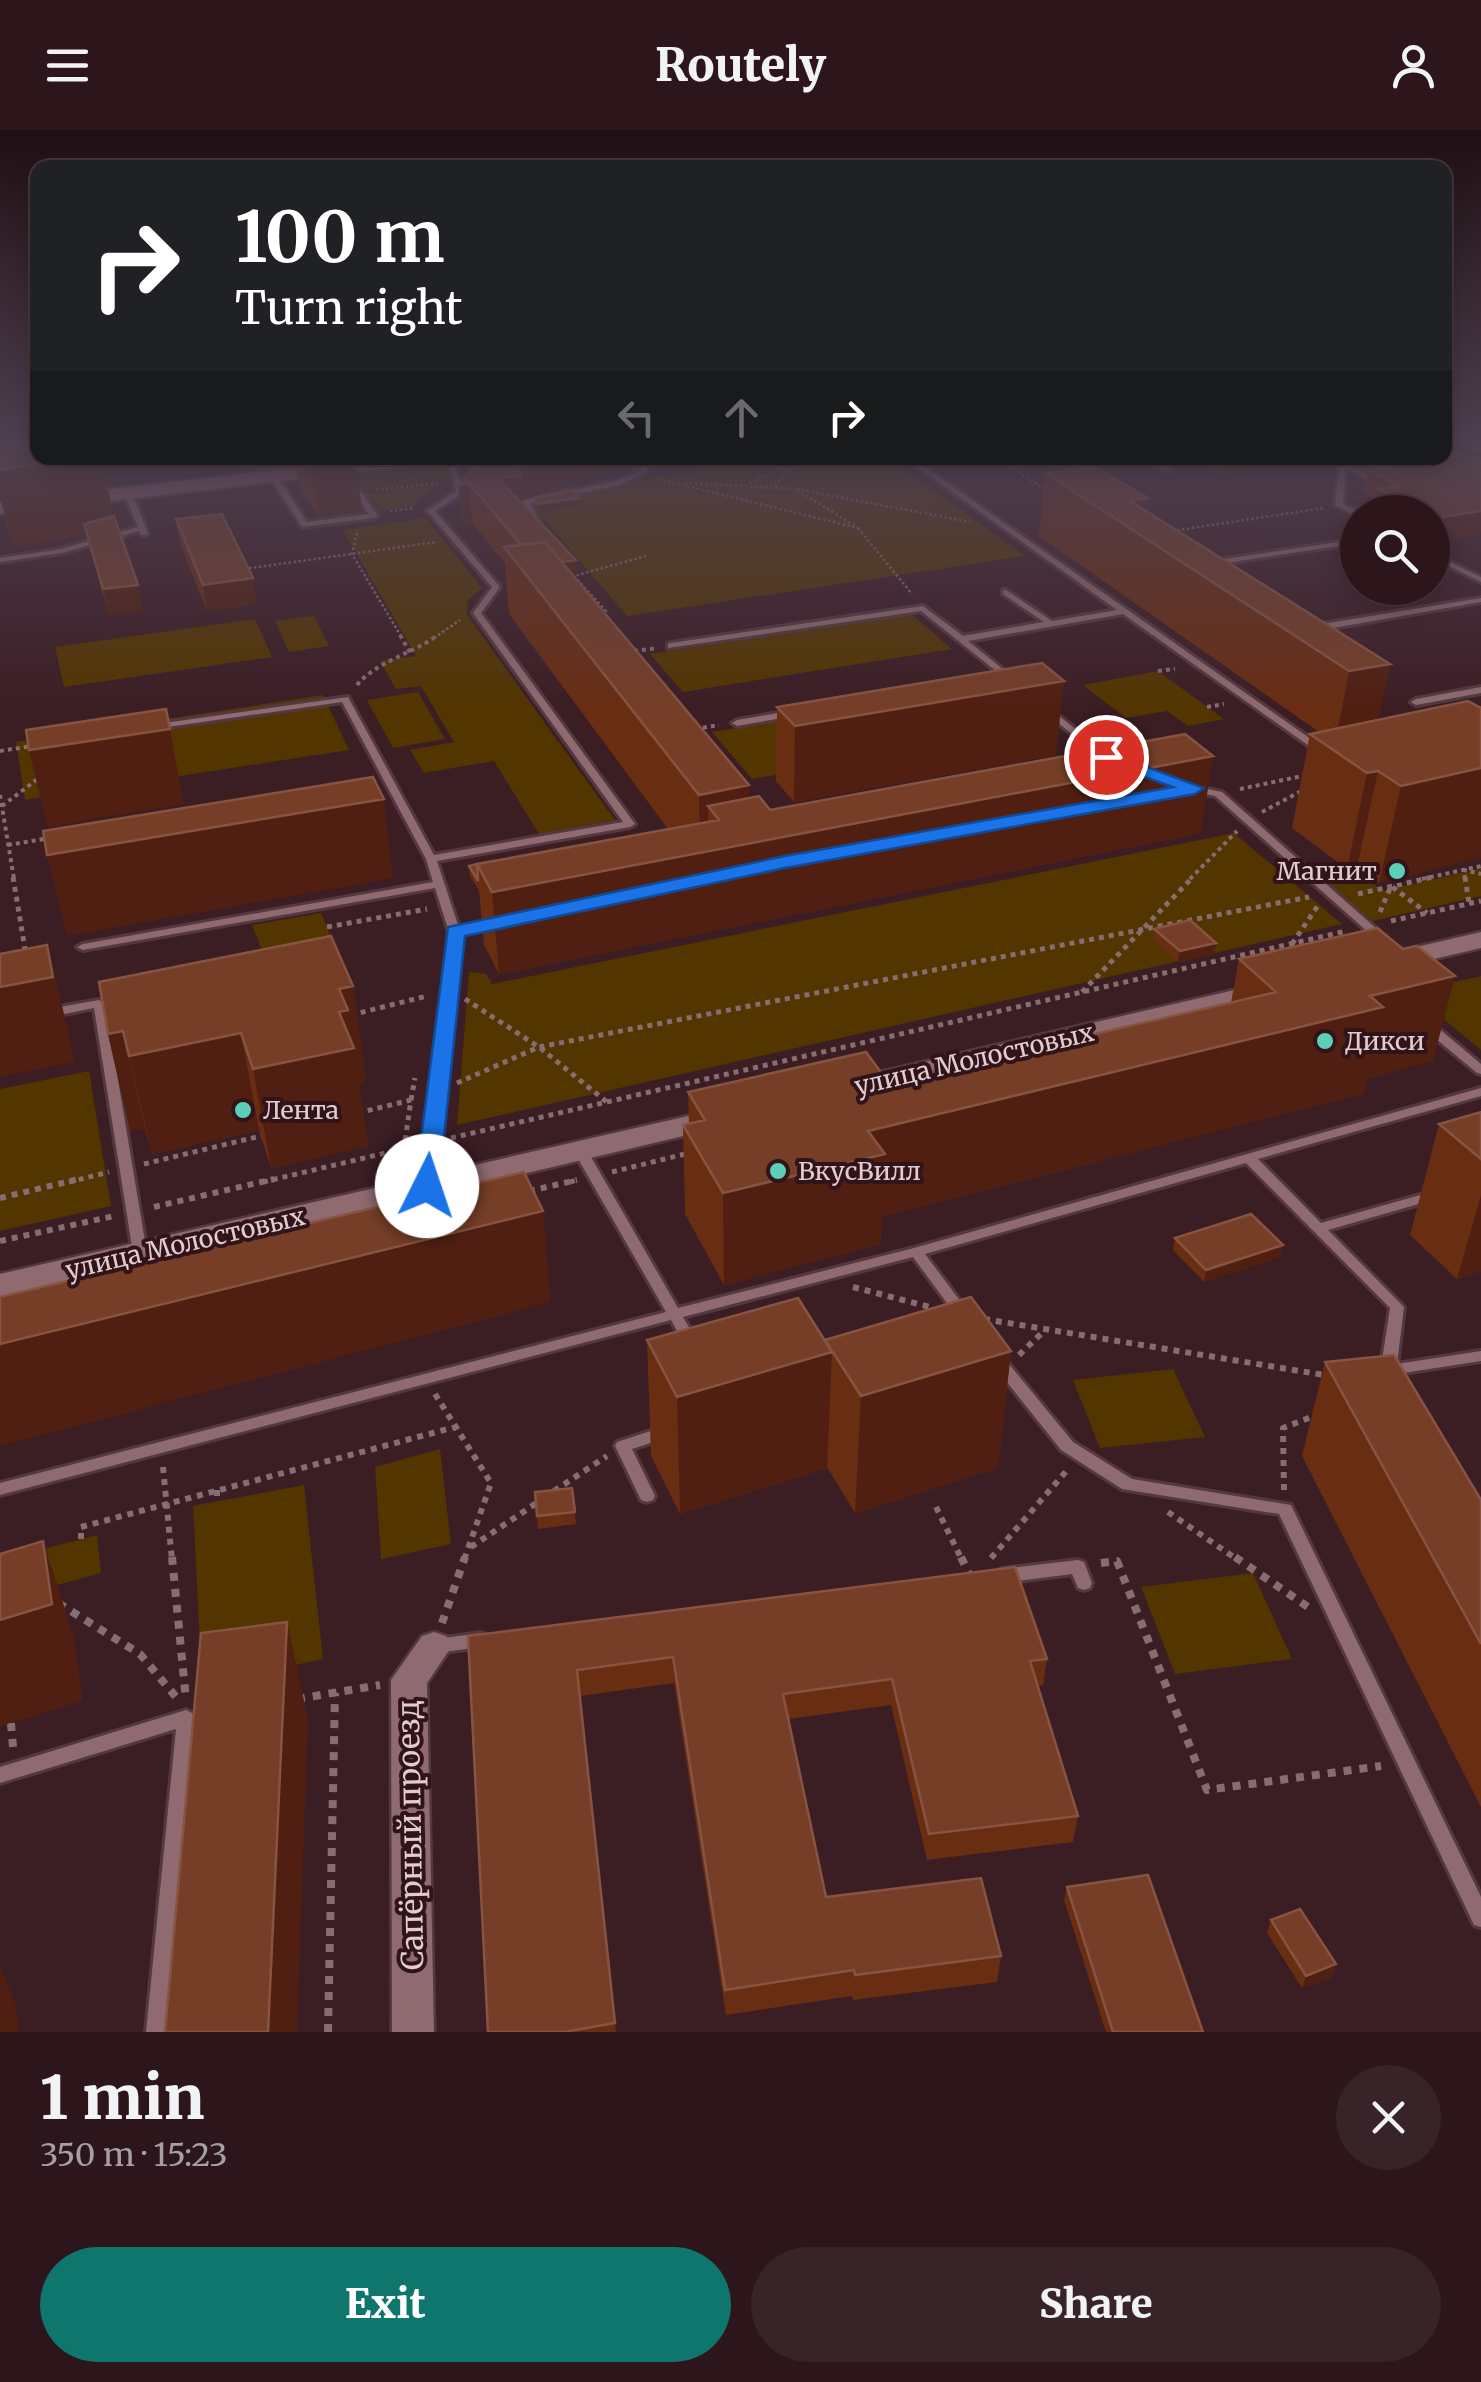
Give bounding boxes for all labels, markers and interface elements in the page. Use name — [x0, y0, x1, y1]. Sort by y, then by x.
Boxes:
text: Routely — [655, 37, 826, 93]
icon: menu — [40, 38, 95, 93]
icon: person — [1386, 38, 1441, 93]
text: 100 m — [235, 193, 445, 281]
icon: right — [70, 200, 200, 330]
text: Turn right — [235, 280, 463, 336]
icon: left — [609, 390, 664, 445]
icon: ahead — [714, 390, 769, 445]
icon: right — [819, 390, 874, 445]
map controls — [1340, 495, 1450, 605]
button: search — [1340, 495, 1450, 605]
pin — [1064, 715, 1149, 800]
icon: arrive — [1079, 730, 1134, 785]
place label: Магнит — [1277, 855, 1377, 887]
marker: Магнит — [1386, 860, 1408, 882]
street label: улица Молостовых — [851, 1016, 1097, 1102]
place label: Дикси — [1345, 1025, 1425, 1057]
marker: Дикси — [1314, 1030, 1336, 1052]
place label: Лента — [263, 1094, 339, 1126]
marker: Лента — [232, 1099, 254, 1121]
position arrow — [375, 1134, 479, 1238]
place label: ВкусВилл — [798, 1155, 921, 1187]
marker: ВкусВилл — [767, 1160, 789, 1182]
street label: улица Молостовых — [62, 1200, 308, 1286]
street label: Сапёрный проезд — [389, 1699, 431, 1971]
text: 1 min — [40, 2060, 204, 2135]
button: close — [1336, 2065, 1441, 2170]
text: 350 m · 15:23 — [40, 2135, 228, 2175]
button: Exit — [40, 2247, 731, 2362]
button: Share — [751, 2247, 1441, 2362]

